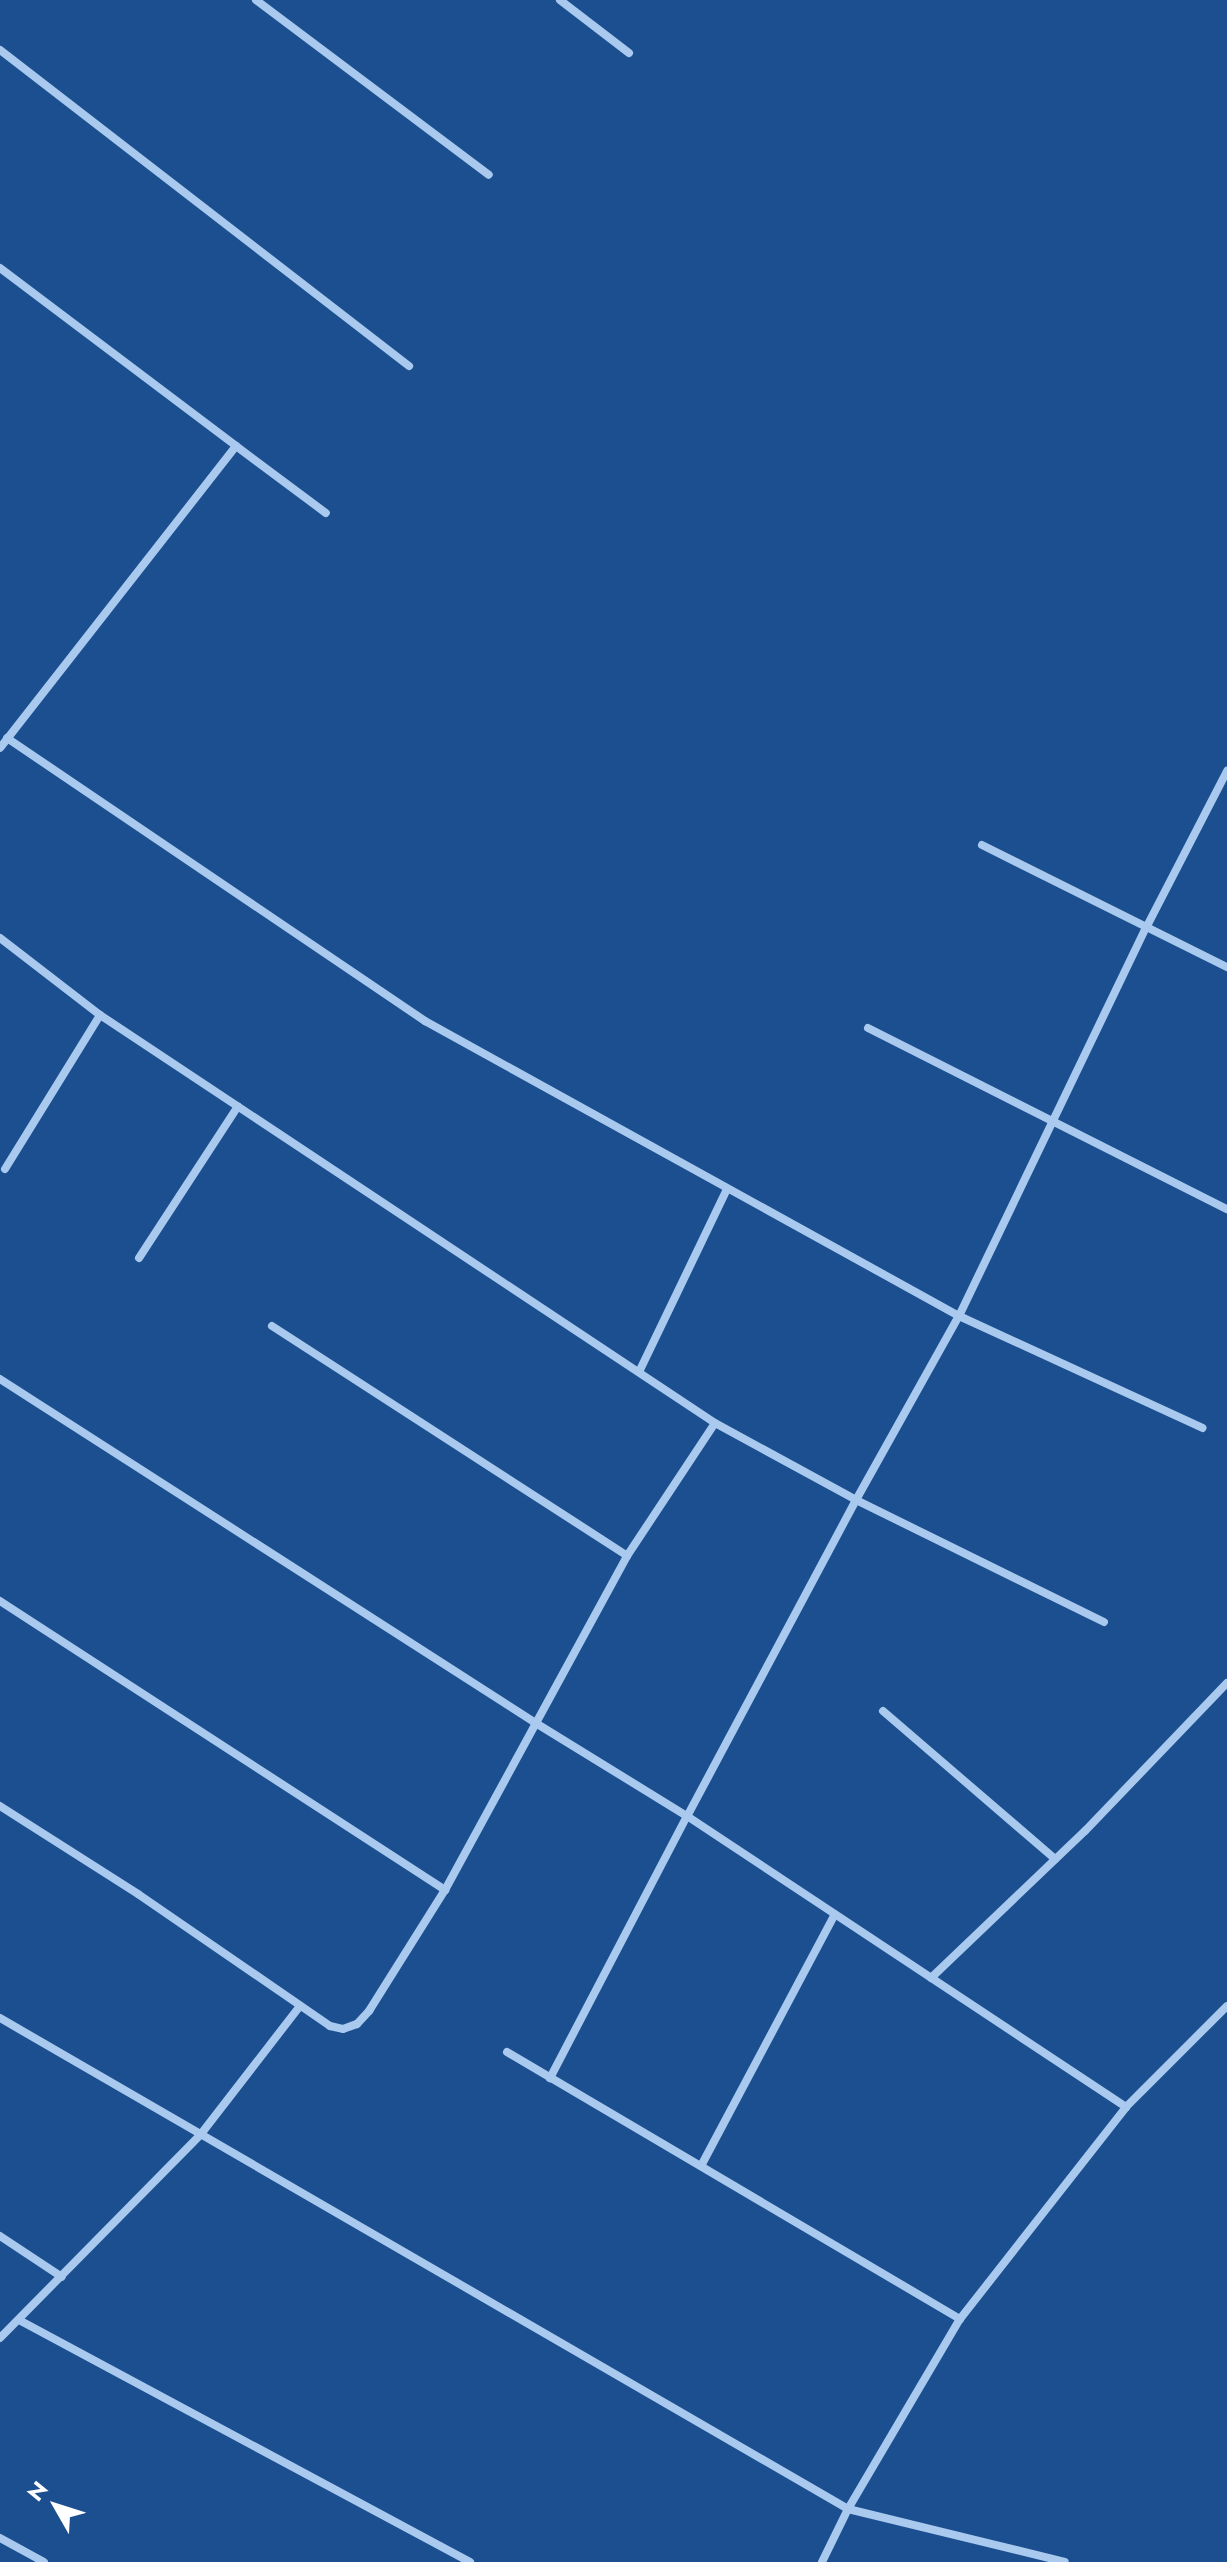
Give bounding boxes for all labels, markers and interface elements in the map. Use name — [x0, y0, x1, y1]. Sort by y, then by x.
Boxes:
north arrow — [16, 2466, 96, 2546]
text: N — [19, 2474, 55, 2508]

